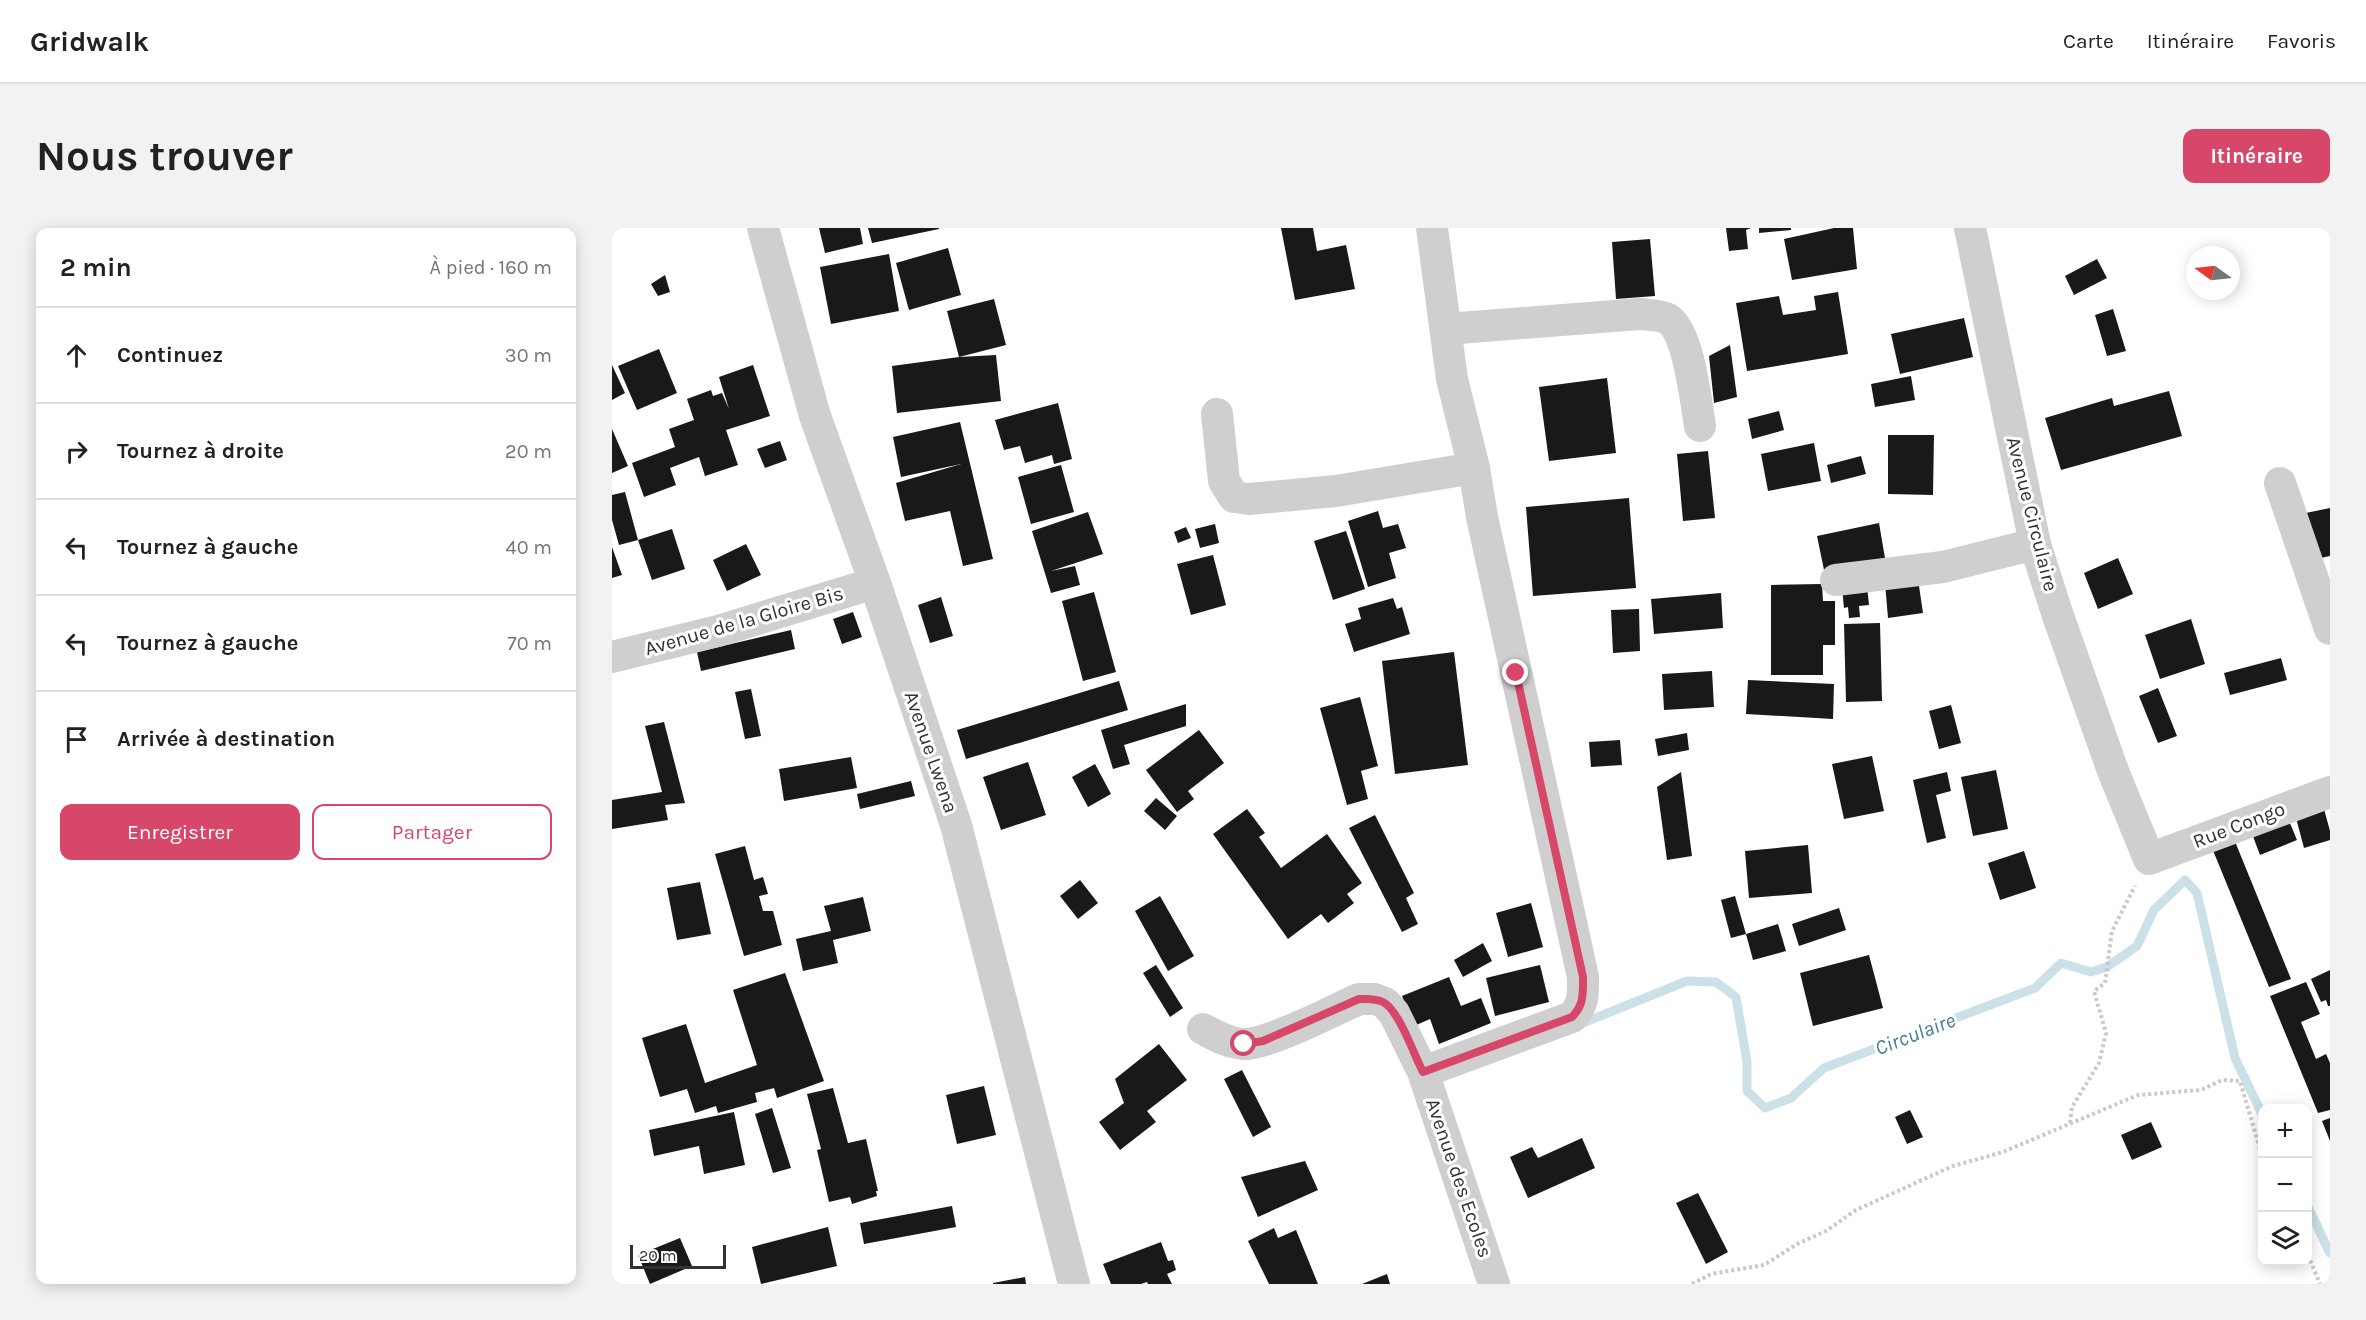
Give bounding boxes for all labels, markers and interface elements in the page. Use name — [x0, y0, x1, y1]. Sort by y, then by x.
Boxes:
text: Gridwalk — [30, 25, 149, 58]
text: Carte — [2063, 29, 2114, 53]
text: Itinéraire — [2147, 29, 2234, 53]
text: Favoris — [2267, 29, 2336, 53]
button: Itinéraire — [2183, 129, 2330, 183]
text: Nous trouver — [36, 131, 293, 181]
north arrow — [2186, 246, 2240, 300]
text: 2 min — [60, 252, 132, 283]
text: À pied · 160 m — [430, 256, 552, 279]
icon: ahead — [60, 339, 93, 372]
text: Continuez — [117, 342, 223, 368]
text: 30 m — [505, 344, 552, 367]
street label: Avenue Circulaire — [2002, 434, 2062, 594]
icon: right — [60, 435, 93, 468]
text: Tournez à droite — [117, 438, 284, 464]
text: 20 m — [505, 440, 552, 463]
icon: left — [60, 531, 93, 564]
text: Tournez à gauche — [117, 534, 298, 560]
text: 40 m — [506, 536, 552, 559]
street label: Avenue de la Gloire Bis — [642, 582, 846, 660]
icon: left — [60, 627, 93, 660]
text: Tournez à gauche — [117, 630, 298, 656]
text: 70 m — [507, 632, 552, 655]
route end — [1502, 659, 1528, 685]
street label: Avenue Lwena — [899, 688, 963, 816]
icon: arrive — [60, 723, 93, 756]
text: Arrivée à destination — [117, 726, 335, 752]
street label: Rue Congo — [2190, 797, 2288, 853]
button: Enregistrer — [60, 804, 300, 860]
button: Partager — [312, 804, 552, 860]
water label: Circulaire — [1871, 1008, 1959, 1060]
route start — [1230, 1030, 1256, 1056]
street label: Avenue des Ecoles — [1421, 1095, 1497, 1261]
map controls — [2258, 1104, 2312, 1266]
button: + — [2258, 1104, 2312, 1158]
button: − — [2258, 1158, 2312, 1212]
button: layers — [2258, 1212, 2312, 1266]
scale bar — [630, 1242, 726, 1270]
text: 20 m — [639, 1246, 677, 1265]

